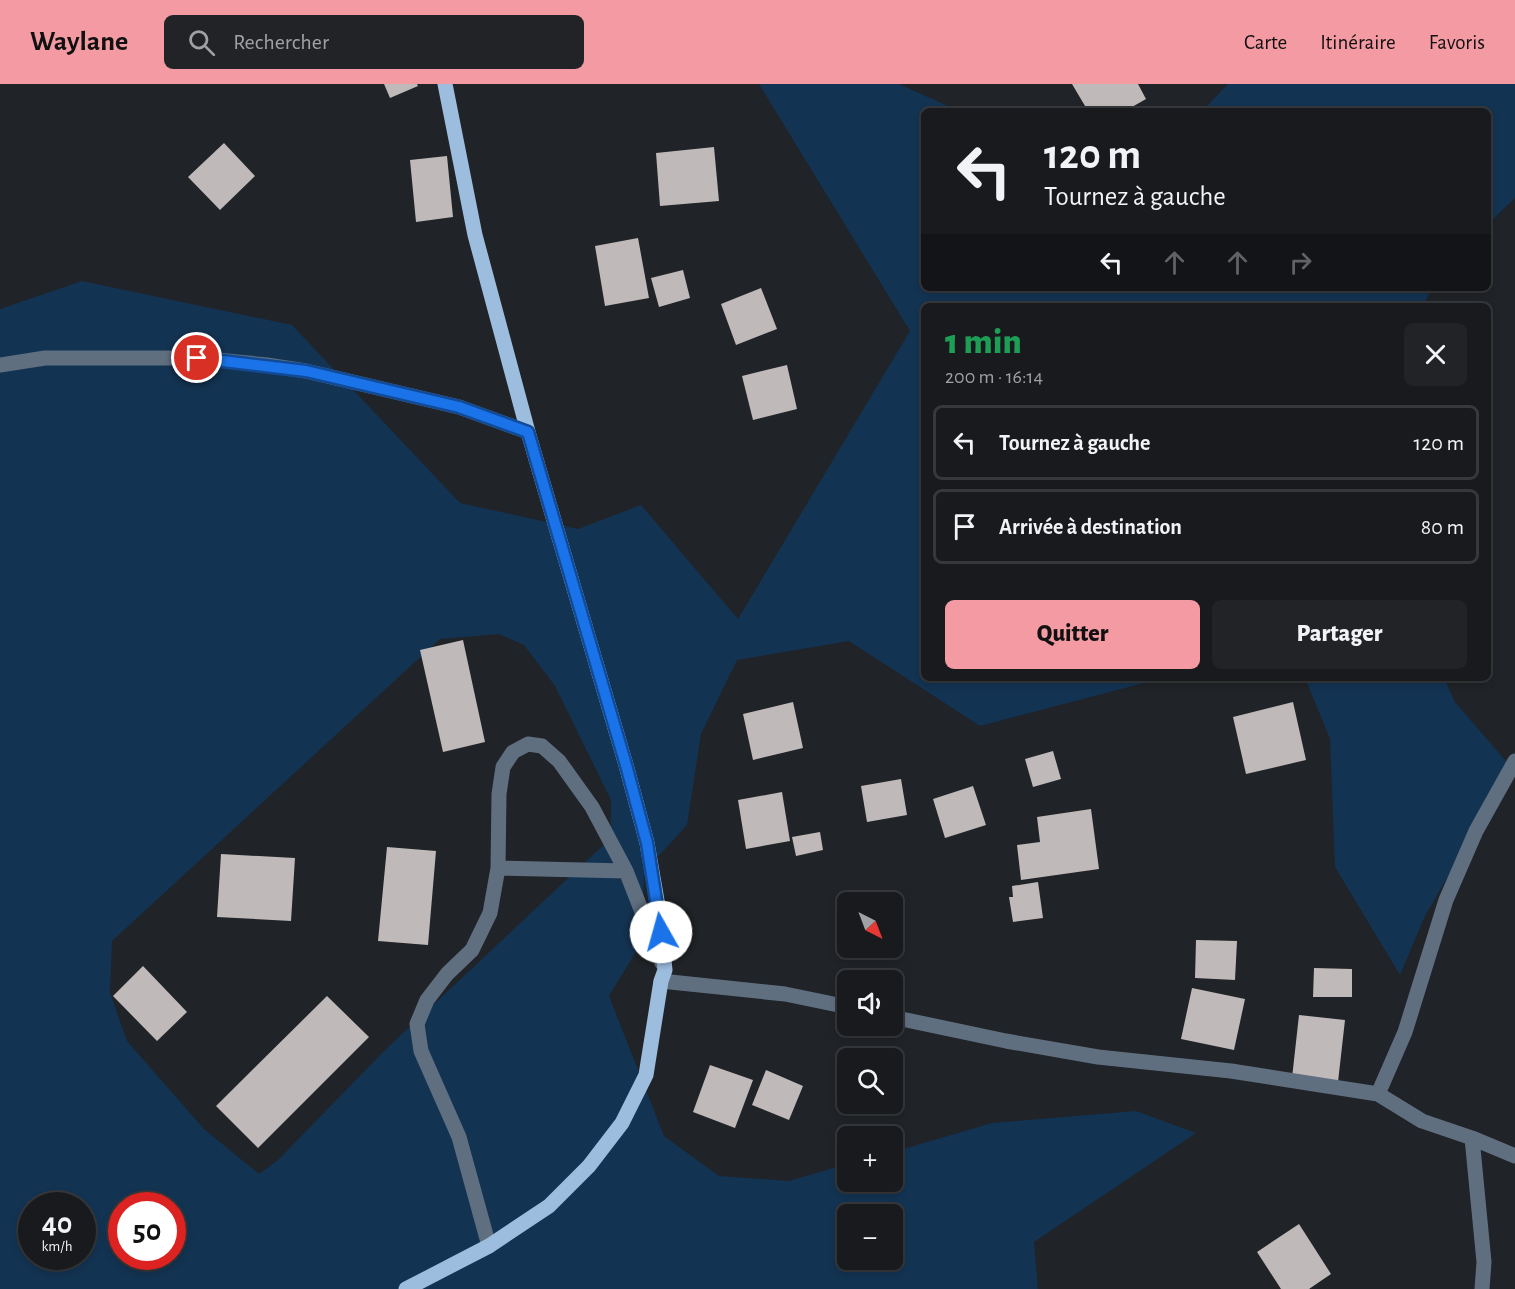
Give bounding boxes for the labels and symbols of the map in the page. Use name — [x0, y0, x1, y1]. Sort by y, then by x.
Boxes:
pin — [171, 332, 222, 383]
north arrow — [837, 892, 903, 958]
position arrow — [629, 900, 693, 964]
speed limit sign: 50 — [108, 1192, 186, 1270]

